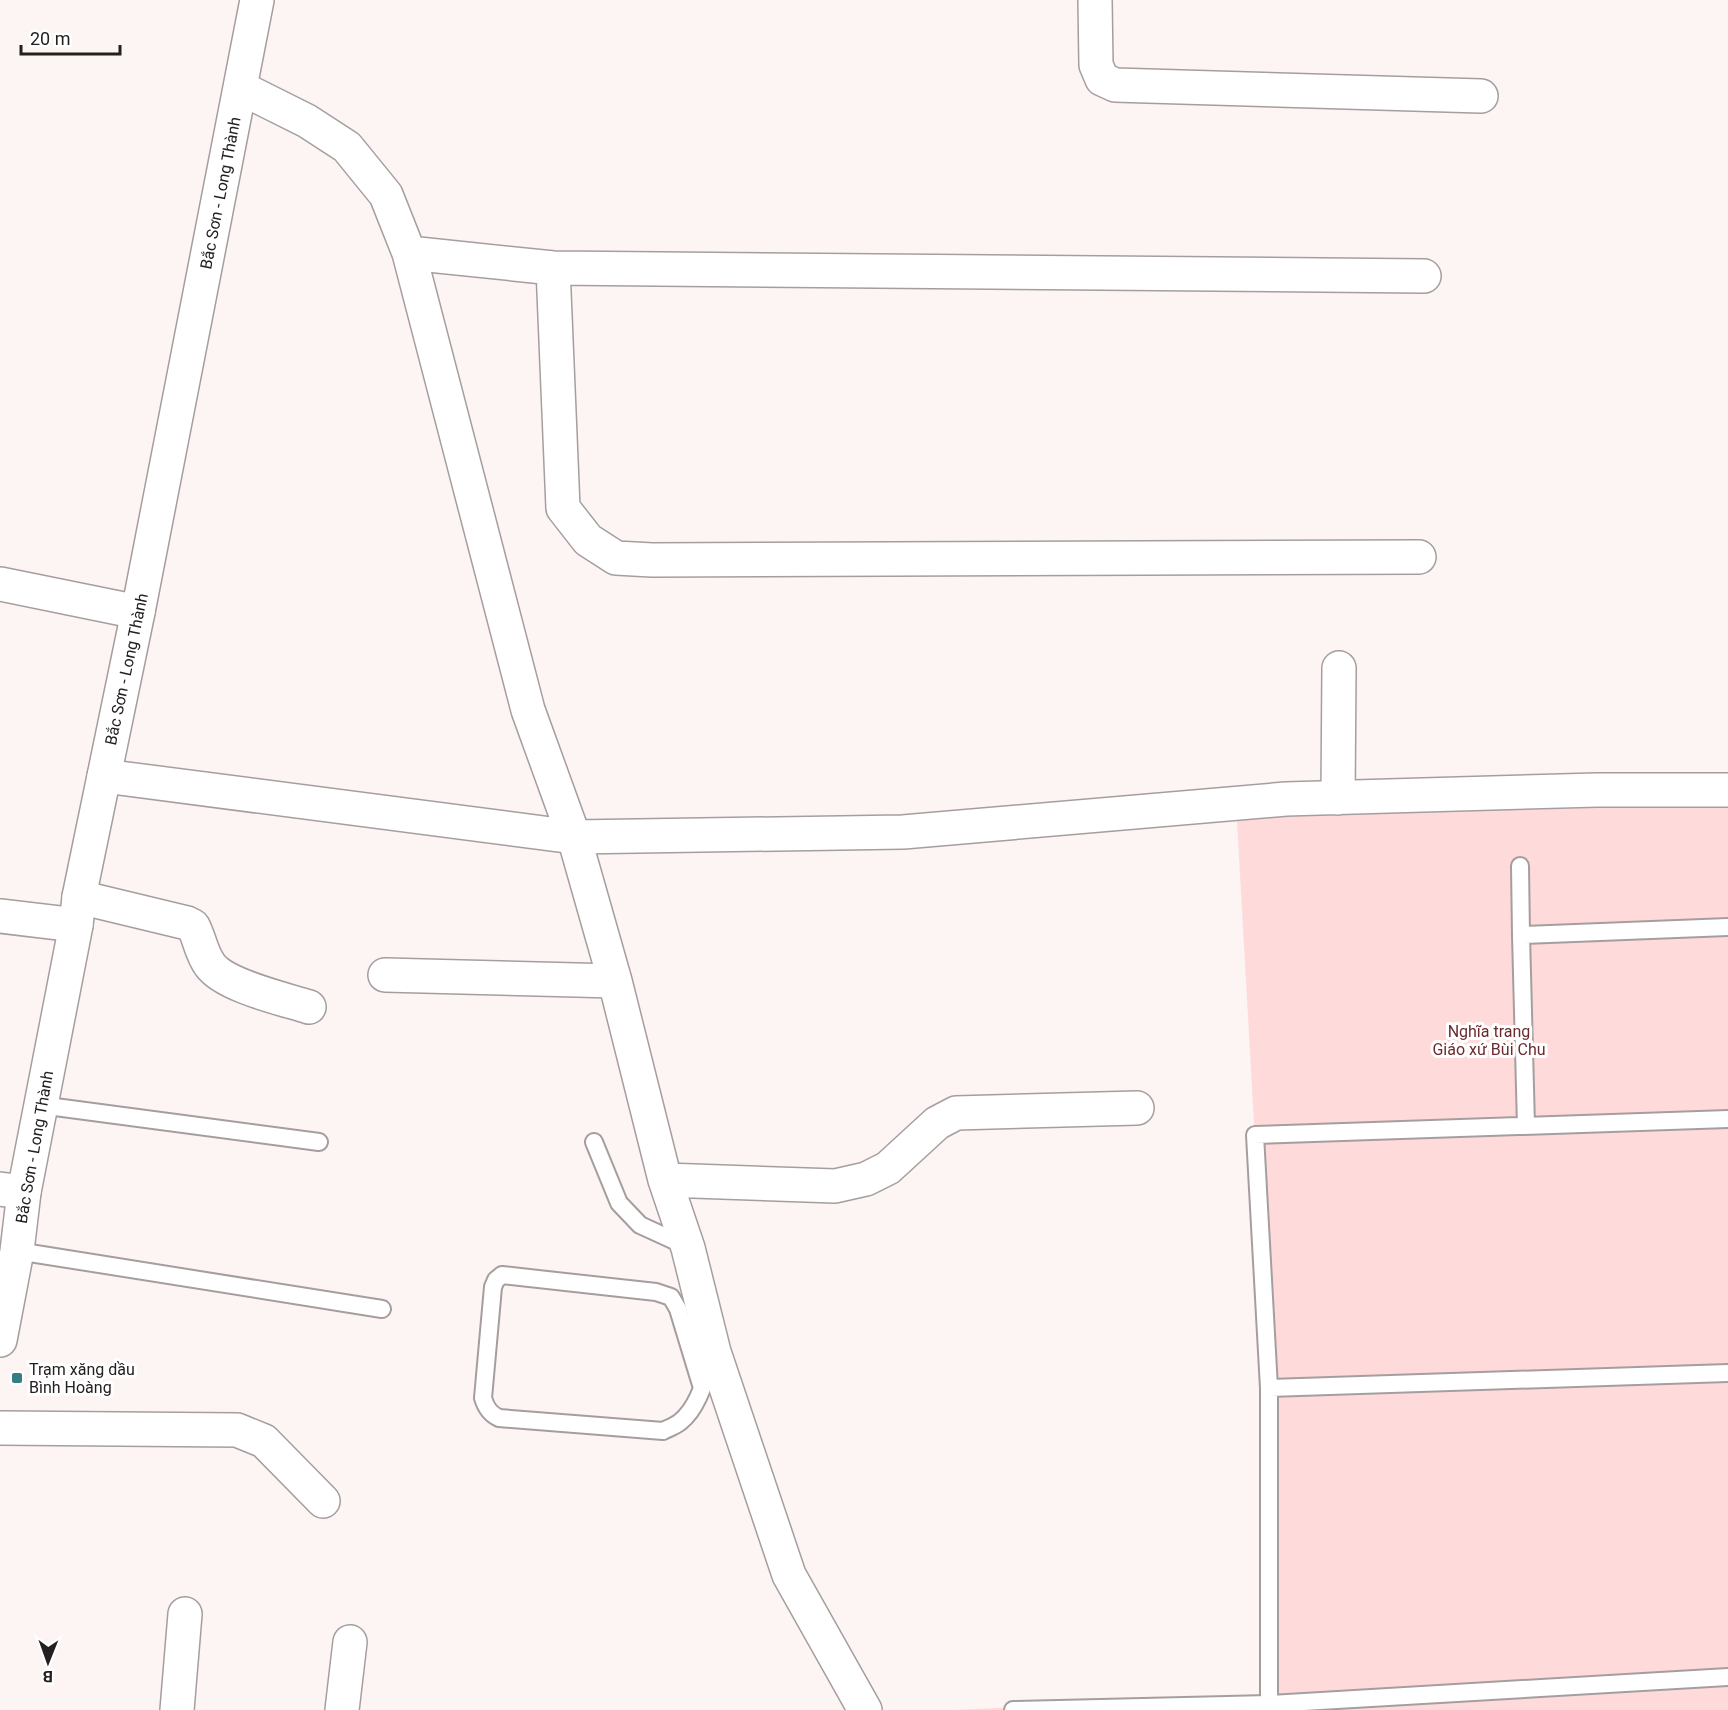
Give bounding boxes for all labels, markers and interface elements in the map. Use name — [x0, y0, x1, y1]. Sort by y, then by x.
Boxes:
scale bar — [21, 18, 120, 56]
text: 20 m — [30, 28, 70, 49]
street label: Bắc Sơn - Long Thành — [196, 115, 245, 271]
street label: Bắc Sơn - Long Thành — [101, 591, 152, 747]
park label: Nghĩa trang Giáo xứ Bùi Chu — [1432, 1022, 1546, 1059]
street label: Bắc Sơn - Long Thành — [12, 1069, 57, 1225]
place label: Trạm xăng dầu Bình Hoàng — [29, 1360, 135, 1397]
marker: Trạm xăng dầu Bình Hoàng — [10, 1371, 24, 1385]
north arrow — [18, 1632, 78, 1692]
text: B — [42, 1667, 53, 1686]

